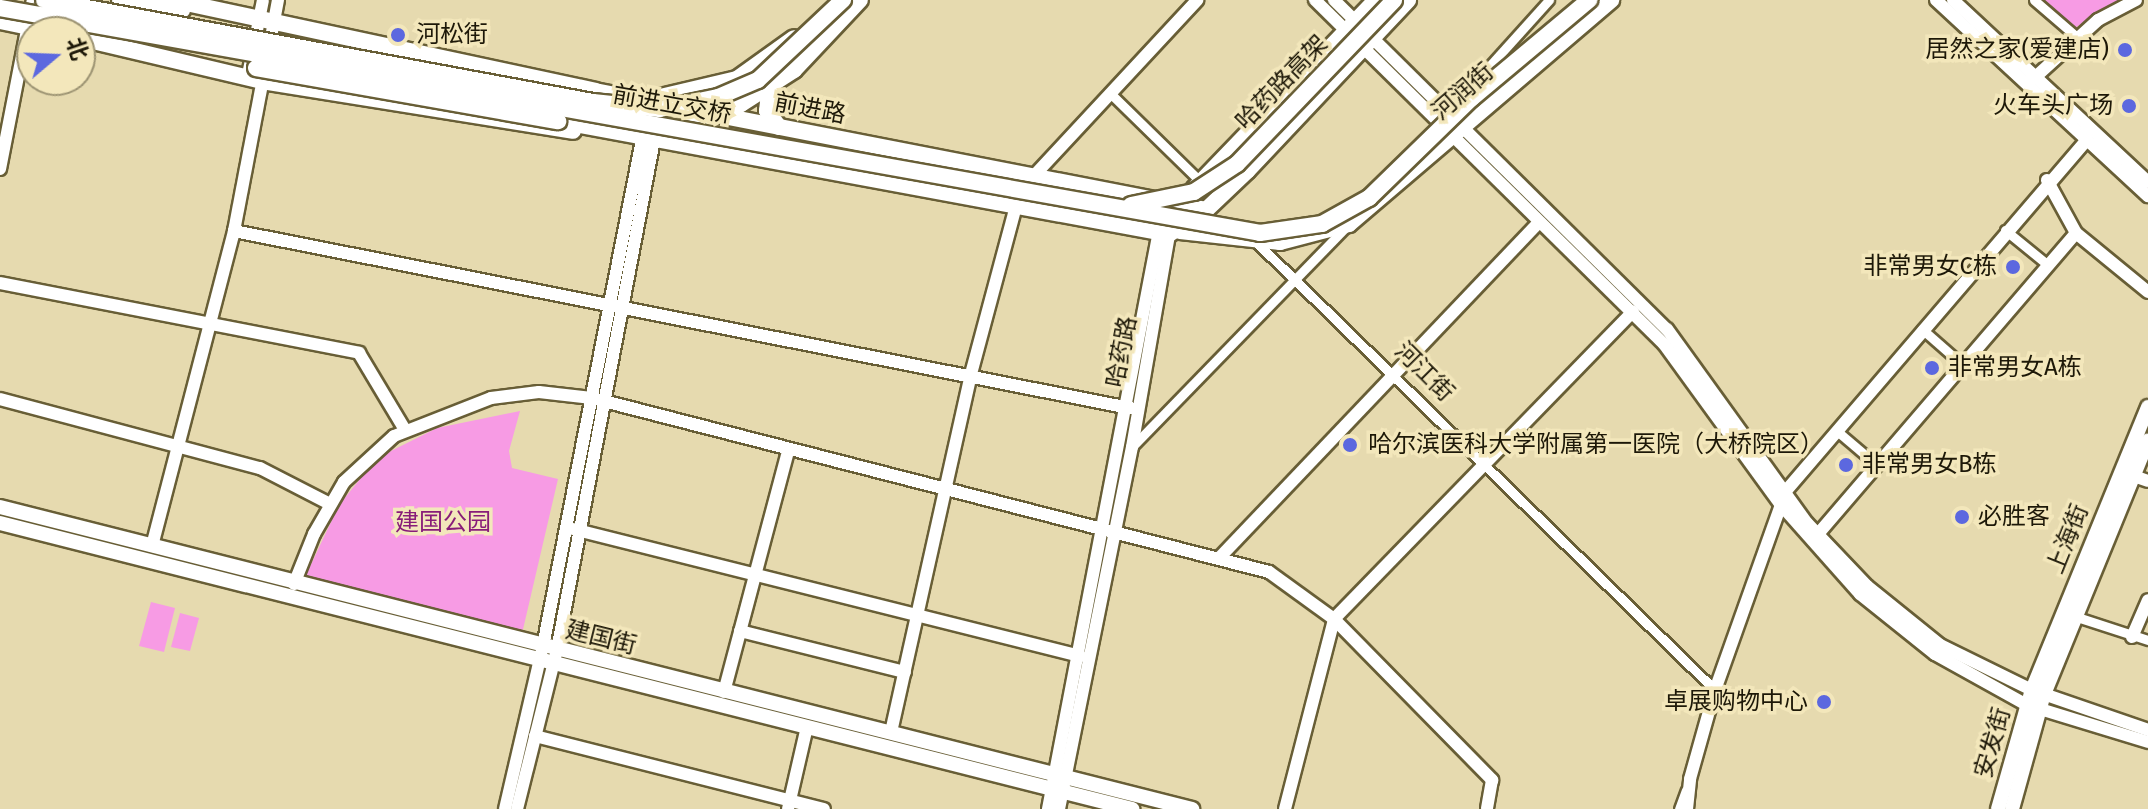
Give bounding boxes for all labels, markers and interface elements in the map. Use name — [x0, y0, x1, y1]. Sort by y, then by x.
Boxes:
north arrow — [16, 16, 96, 96]
place label: 河松街 — [416, 21, 488, 49]
marker: 河松街 — [387, 24, 409, 46]
street label: 哈药路高架 — [1230, 30, 1334, 136]
text: 北 — [61, 34, 94, 63]
place label: 居然之家(爱建店) — [1925, 36, 2109, 64]
marker: 居然之家(爱建店) — [2116, 41, 2134, 59]
street label: 河润街 — [1426, 58, 1500, 126]
street label: 前进立交桥 — [610, 80, 734, 130]
street label: 前进路 — [772, 88, 848, 130]
place label: 火车头广场 — [1993, 92, 2113, 120]
marker: 火车头广场 — [2120, 97, 2138, 115]
place label: 非常男女C栋 — [1864, 253, 1997, 281]
marker: 非常男女C栋 — [2004, 258, 2022, 276]
street label: 哈药路 — [1101, 314, 1143, 390]
street label: 河江街 — [1388, 336, 1460, 408]
place label: 非常男女A栋 — [1948, 354, 2082, 382]
marker: 非常男女A栋 — [1923, 359, 1941, 377]
place label: 哈尔滨医科大学附属第一医院（大桥院区） — [1368, 431, 1824, 459]
marker: 哈尔滨医科大学附属第一医院（大桥院区） — [1339, 434, 1361, 456]
place label: 非常男女B栋 — [1862, 451, 1997, 479]
marker: 非常男女B栋 — [1837, 456, 1855, 474]
street label: 上海街 — [2041, 500, 2095, 578]
place label: 必胜客 — [1978, 503, 2050, 531]
marker: 必胜客 — [1953, 508, 1971, 526]
park label: 建国公园 — [395, 509, 491, 537]
street label: 建国街 — [563, 615, 639, 661]
place label: 卓展购物中心 — [1664, 688, 1808, 716]
marker: 卓展购物中心 — [1815, 693, 1833, 711]
street label: 安发街 — [1969, 704, 2017, 782]

